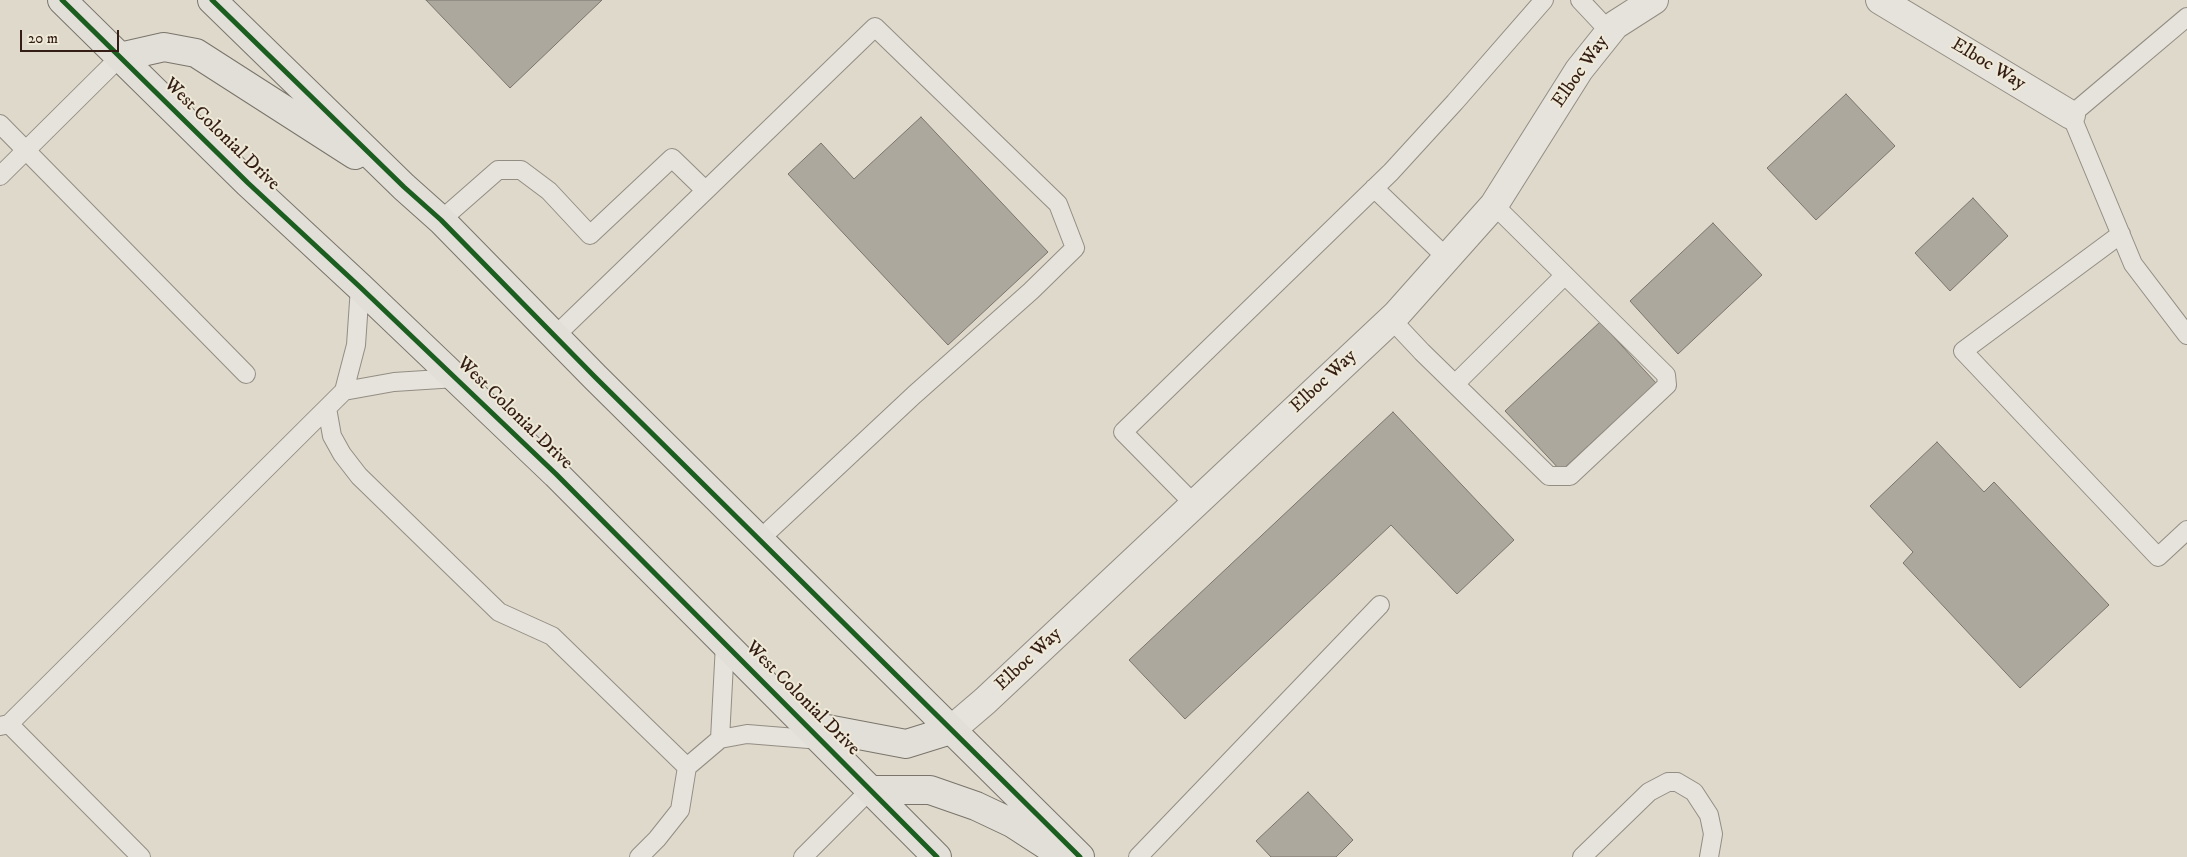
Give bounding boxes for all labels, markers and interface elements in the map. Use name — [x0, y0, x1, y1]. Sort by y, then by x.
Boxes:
scale bar — [22, 20, 121, 52]
text: 20 m — [28, 29, 58, 48]
street label: Elboc Way — [1548, 32, 1614, 112]
street label: Elboc Way — [1947, 34, 2029, 96]
street label: West Colonial Drive — [158, 74, 284, 196]
street label: Elboc Way — [1286, 345, 1362, 419]
street label: West Colonial Drive — [451, 353, 577, 475]
street label: Elboc Way — [991, 623, 1067, 697]
street label: West Colonial Drive — [740, 637, 864, 761]

